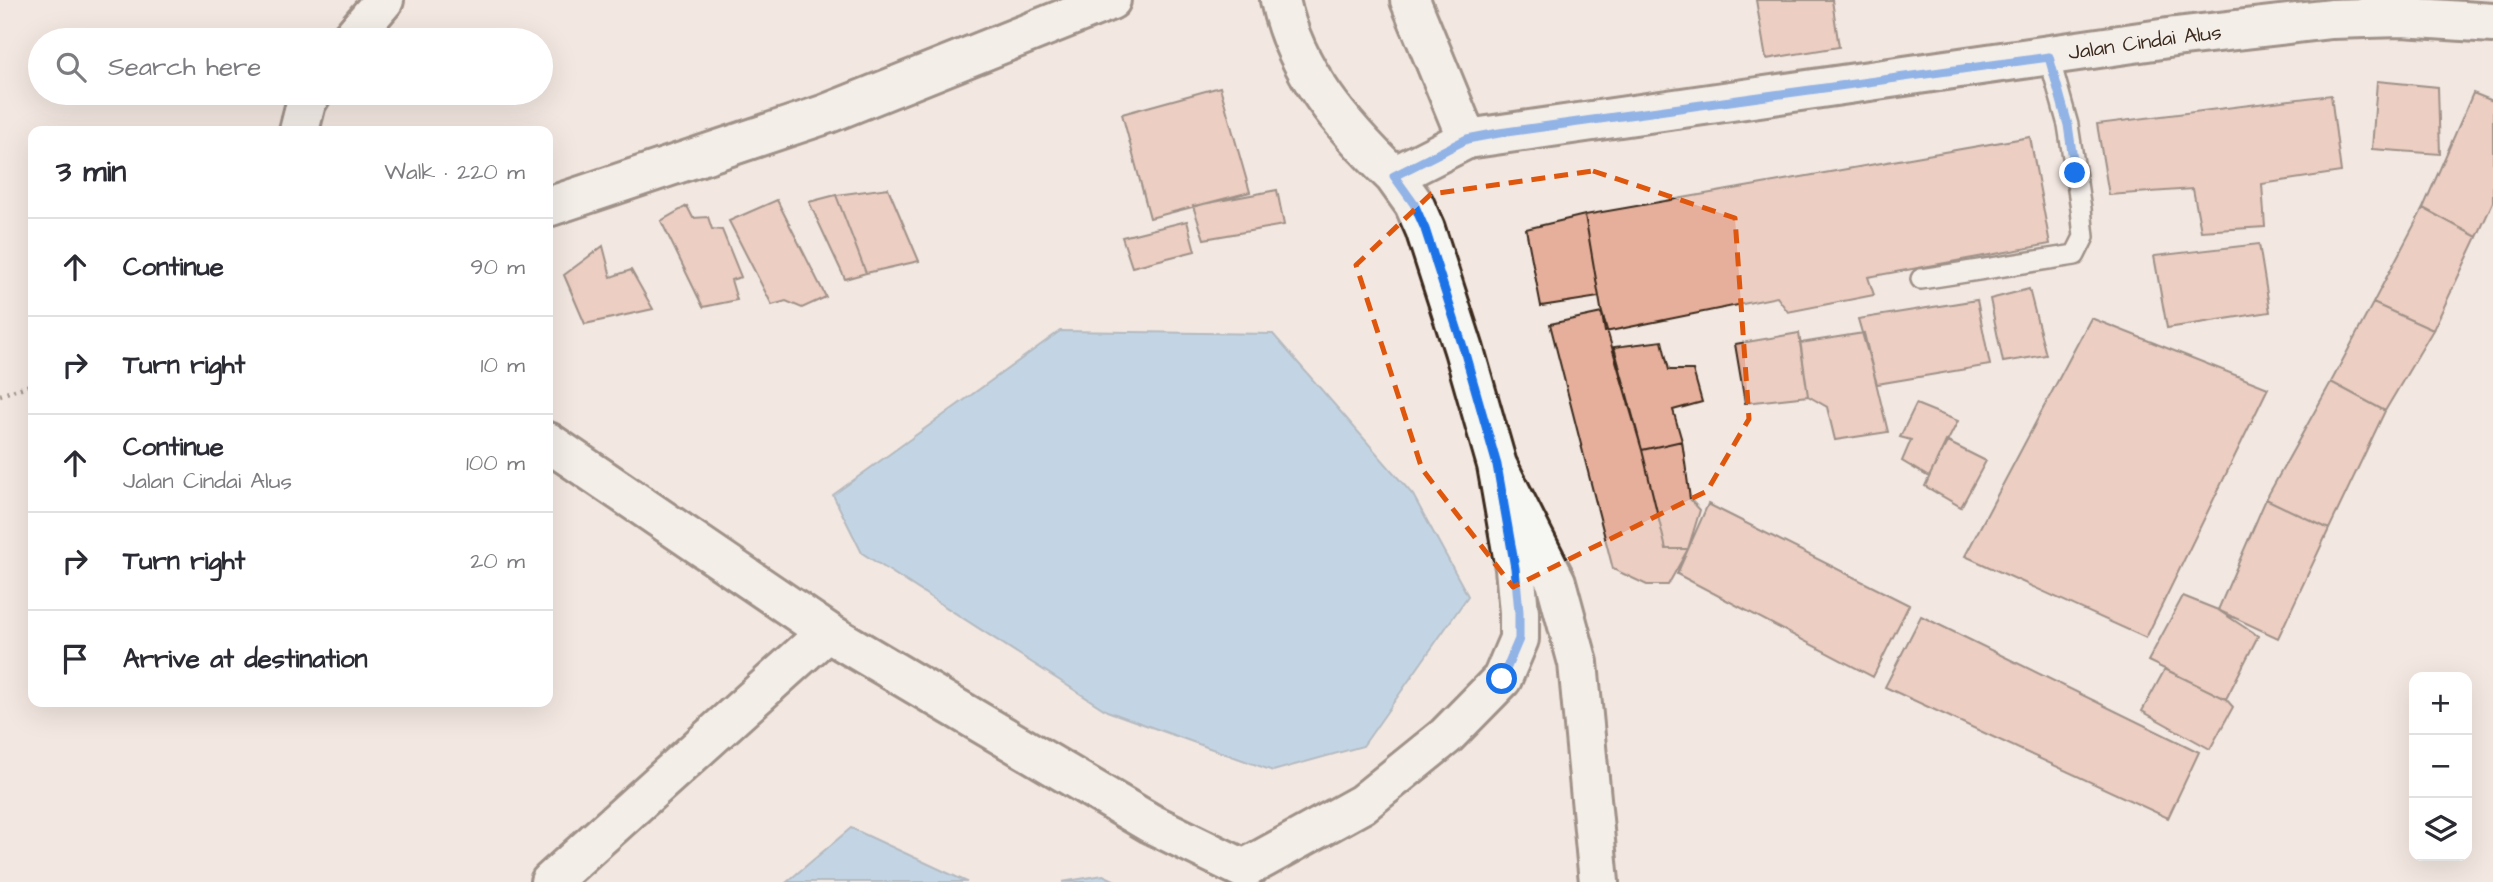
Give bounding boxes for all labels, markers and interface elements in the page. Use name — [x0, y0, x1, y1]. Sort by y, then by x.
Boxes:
street label: Jalan Cindai Alus — [2066, 18, 2223, 67]
search box — [28, 28, 553, 105]
icon: search — [52, 48, 90, 86]
text: Search here — [108, 49, 261, 85]
text: 3 min — [56, 151, 126, 193]
text: Walk · 220 m — [384, 156, 525, 188]
route end — [2059, 157, 2090, 188]
icon: ahead — [56, 248, 94, 286]
text: Continue — [123, 249, 224, 285]
text: 90 m — [470, 251, 525, 283]
icon: right — [56, 346, 94, 384]
text: Turn right — [123, 347, 245, 383]
text: 10 m — [480, 349, 525, 381]
text: Continue — [123, 429, 224, 465]
icon: ahead — [56, 444, 94, 482]
text: 100 m — [466, 447, 525, 479]
text: Jalan Cindai Alus — [123, 465, 292, 497]
icon: right — [56, 542, 94, 580]
text: Turn right — [123, 543, 245, 579]
text: 20 m — [470, 545, 525, 577]
icon: arrive — [56, 640, 94, 678]
text: Arrive at destination — [123, 641, 368, 677]
route start — [1486, 663, 1517, 694]
map controls — [2409, 672, 2472, 861]
button: + — [2409, 672, 2472, 735]
button: − — [2409, 735, 2472, 798]
button: layers — [2409, 798, 2472, 861]

